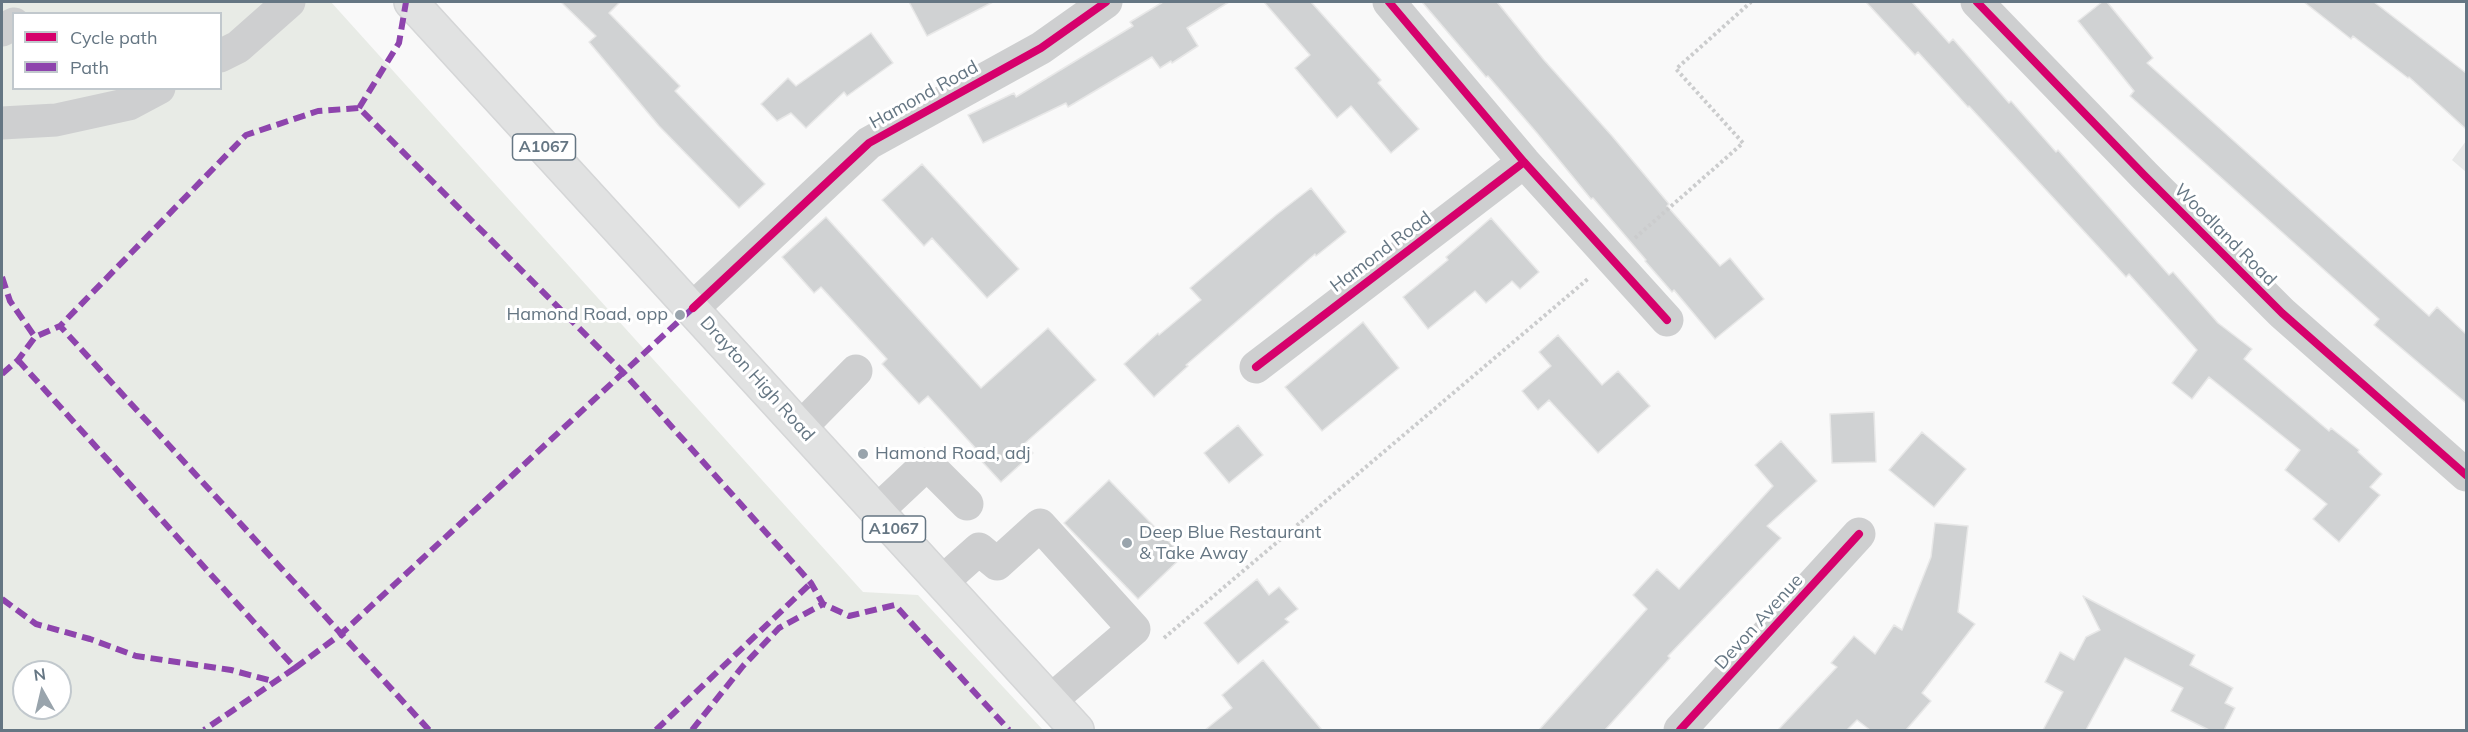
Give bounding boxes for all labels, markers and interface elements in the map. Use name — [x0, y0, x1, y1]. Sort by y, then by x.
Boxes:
legend — [12, 12, 222, 90]
text: Cycle path — [70, 26, 157, 49]
text: Path — [70, 56, 109, 79]
street label: Hamond Road — [866, 56, 982, 134]
road number: A1067 — [512, 134, 576, 160]
street label: Woodland Road — [2169, 179, 2281, 291]
street label: Hamond Road — [1326, 207, 1436, 297]
place label: Hamond Road, opp — [506, 304, 668, 326]
marker: Hamond Road, opp — [673, 308, 687, 322]
street label: Drayton High Road — [695, 312, 819, 446]
place label: Hamond Road, adj — [875, 443, 1031, 465]
marker: Hamond Road, adj — [856, 447, 870, 461]
road number: A1067 — [862, 516, 926, 542]
place label: Deep Blue Restaurant & Take Away — [1139, 522, 1321, 564]
marker: Deep Blue Restaurant & Take Away — [1120, 536, 1134, 550]
street label: Devon Avenue — [1711, 570, 1807, 674]
north arrow — [12, 660, 72, 720]
text: N — [32, 663, 47, 685]

